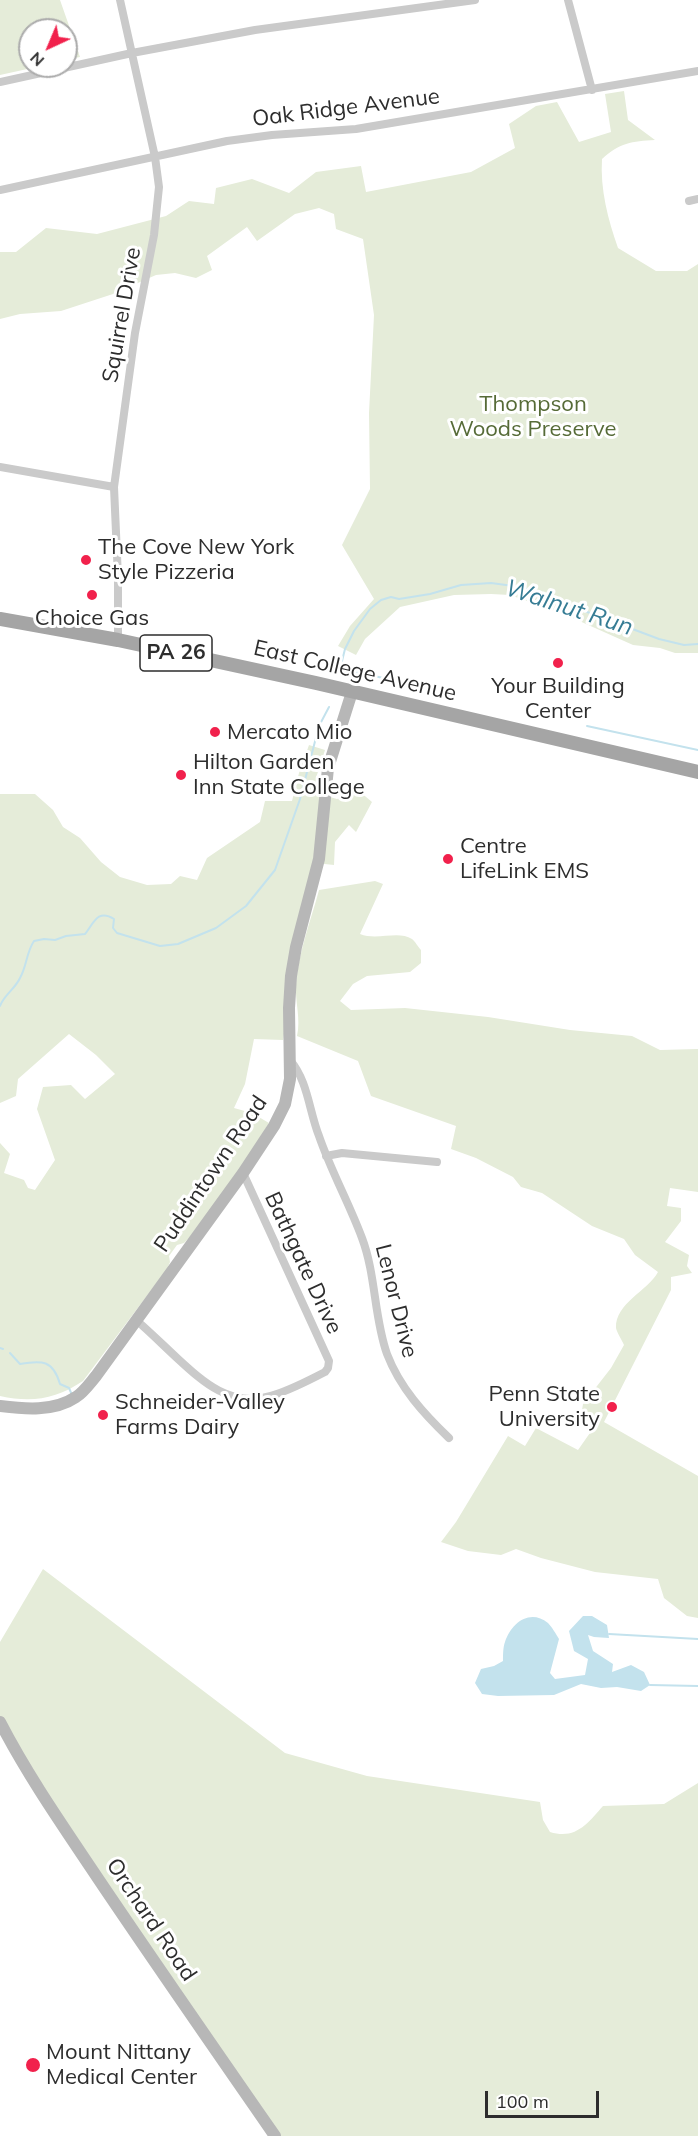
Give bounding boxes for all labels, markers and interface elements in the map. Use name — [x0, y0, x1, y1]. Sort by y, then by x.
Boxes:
north arrow — [18, 18, 78, 78]
text: N — [26, 48, 48, 71]
street label: Oak Ridge Avenue — [251, 83, 441, 133]
street label: Squirrel Drive — [97, 245, 147, 385]
park label: Thompson Woods Preserve — [449, 391, 617, 442]
place label: The Cove New York Style Pizzeria — [98, 534, 294, 586]
marker: The Cove New York Style Pizzeria — [79, 553, 93, 567]
water label: Walnut Run — [502, 574, 636, 642]
marker: Choice Gas — [85, 588, 99, 602]
place label: Choice Gas — [35, 605, 149, 631]
road number: PA 26 — [140, 635, 212, 671]
street label: East College Avenue — [251, 635, 459, 707]
marker: Your Building Center — [551, 656, 565, 670]
place label: Your Building Center — [491, 673, 625, 724]
place label: Mercato Mio — [227, 719, 352, 745]
marker: Mercato Mio — [208, 725, 222, 739]
place label: Hilton Garden Inn State College — [193, 749, 365, 800]
marker: Hilton Garden Inn State College — [174, 768, 188, 782]
place label: Centre LifeLink EMS — [460, 833, 589, 884]
marker: Centre LifeLink EMS — [441, 852, 455, 866]
street label: Puddintown Road — [149, 1091, 273, 1257]
street label: Bathgate Drive — [259, 1188, 347, 1338]
street label: Lenor Drive — [369, 1241, 423, 1361]
place label: Penn State University — [489, 1381, 600, 1432]
place label: Schneider-Valley Farms Dairy — [115, 1389, 285, 1440]
marker: Penn State University — [605, 1400, 619, 1414]
marker: Schneider-Valley Farms Dairy — [96, 1408, 110, 1422]
street label: Orchard Road — [100, 1854, 202, 1986]
place label: Mount Nittany Medical Center — [46, 2039, 197, 2090]
marker: Mount Nittany Medical Center — [24, 2056, 42, 2074]
scale bar — [488, 2079, 602, 2117]
text: 100 m — [496, 2090, 549, 2113]

